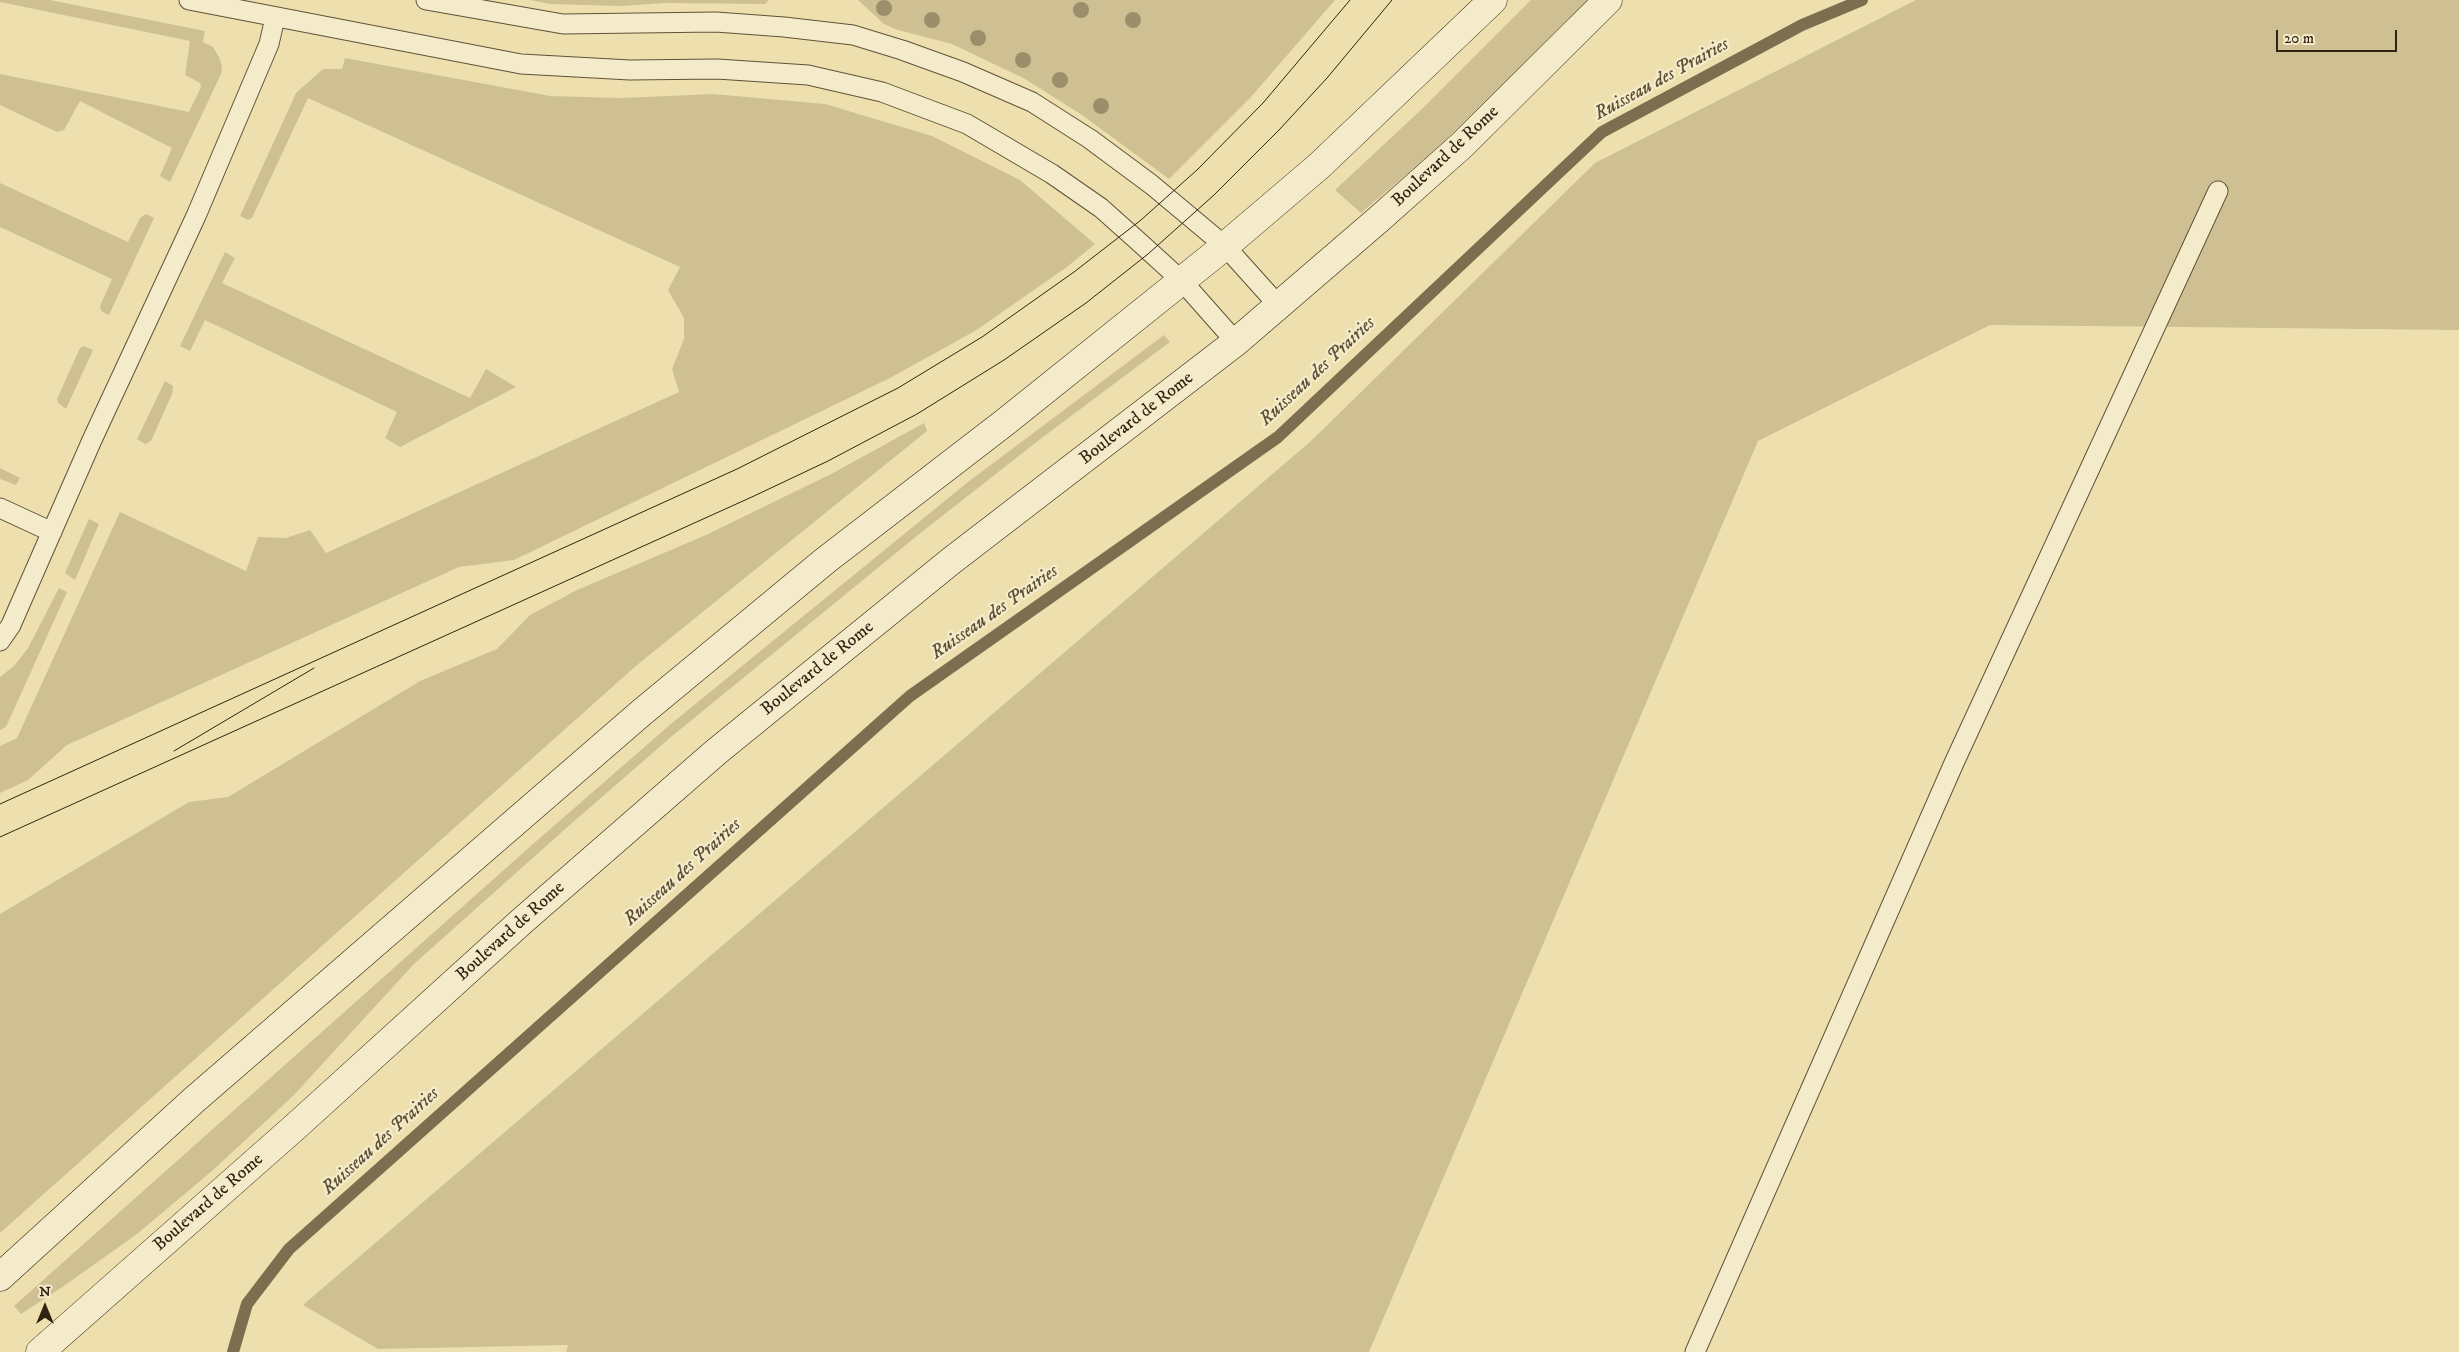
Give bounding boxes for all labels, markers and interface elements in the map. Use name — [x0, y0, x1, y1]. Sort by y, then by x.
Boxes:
scale bar — [2279, 20, 2400, 52]
text: 20 m — [2284, 29, 2314, 48]
water label: Ruisseau des Prairies — [1591, 34, 1733, 126]
street label: Boulevard de Rome — [1388, 102, 1504, 212]
water label: Ruisseau des Prairies — [1255, 313, 1381, 431]
street label: Boulevard de Rome — [1076, 368, 1198, 470]
water label: Ruisseau des Prairies — [927, 561, 1063, 665]
street label: Boulevard de Rome — [757, 617, 879, 721]
water label: Ruisseau des Prairies — [620, 814, 746, 932]
street label: Boulevard de Rome — [452, 878, 570, 986]
water label: Ruisseau des Prairies — [318, 1083, 444, 1201]
street label: Boulevard de Rome — [150, 1149, 268, 1257]
north arrow — [20, 1282, 70, 1332]
text: N — [39, 1283, 51, 1301]

